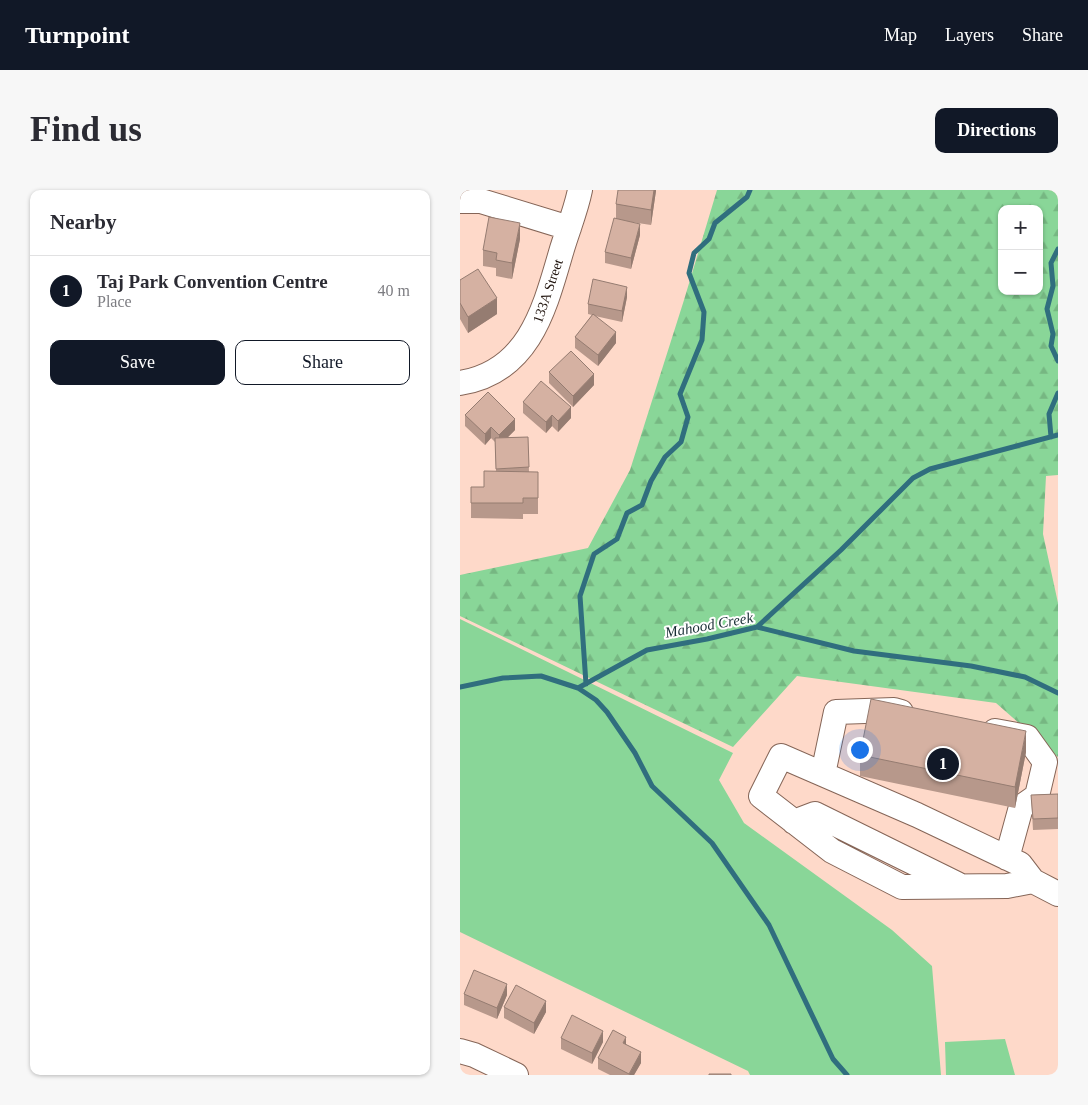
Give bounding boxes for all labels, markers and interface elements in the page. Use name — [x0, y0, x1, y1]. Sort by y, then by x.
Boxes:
text: Turnpoint — [25, 22, 130, 48]
text: Map — [884, 25, 917, 45]
text: Layers — [945, 25, 994, 45]
text: Share — [1022, 25, 1063, 45]
button: Directions — [935, 108, 1058, 153]
text: Find us — [30, 110, 142, 149]
map controls — [998, 205, 1043, 295]
button: + — [998, 205, 1043, 250]
text: Nearby — [50, 210, 117, 234]
button: − — [998, 250, 1043, 295]
street label: 133A Street — [530, 257, 566, 325]
text: Taj Park Convention Centre — [97, 271, 328, 292]
text: 1 — [62, 282, 70, 299]
text: 40 m — [378, 282, 410, 299]
text: Place — [97, 293, 132, 310]
button: Save — [50, 340, 225, 385]
button: Share — [235, 340, 410, 385]
water label: Mahood Creek — [663, 609, 755, 641]
your location — [847, 737, 873, 763]
pin: 1 — [927, 745, 959, 783]

